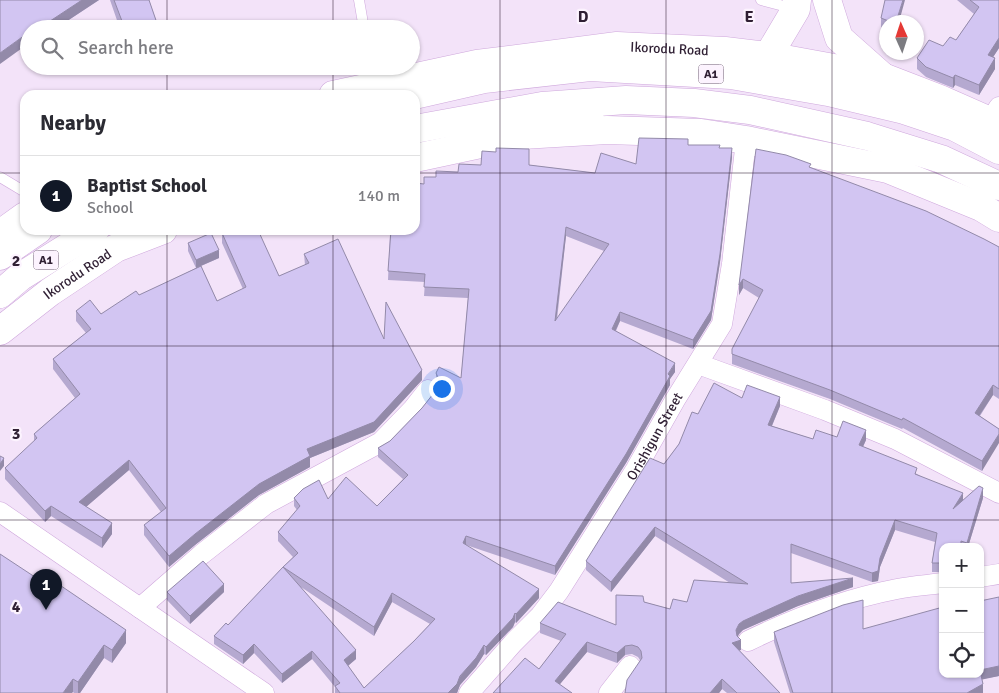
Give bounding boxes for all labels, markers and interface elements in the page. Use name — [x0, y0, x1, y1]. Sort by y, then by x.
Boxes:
text: D — [578, 7, 589, 27]
text: E — [744, 7, 754, 27]
north arrow — [879, 15, 924, 60]
search box — [20, 20, 420, 75]
icon: search — [38, 34, 66, 62]
text: Search here — [78, 36, 174, 60]
street label: Ikorodu Road — [630, 38, 709, 59]
road number: A1 — [698, 64, 724, 84]
text: Nearby — [40, 110, 106, 136]
text: Baptist School — [87, 174, 207, 198]
text: 1 — [52, 186, 60, 206]
text: 140 m — [358, 186, 400, 206]
text: School — [87, 198, 133, 218]
street label: Ikorodu Road — [40, 245, 114, 303]
road number: A1 — [34, 250, 58, 270]
text: 2 — [12, 251, 20, 271]
your location — [429, 376, 455, 402]
street label: Orishigun Street — [623, 389, 686, 483]
text: 3 — [12, 424, 20, 444]
map controls — [939, 543, 984, 678]
button: + — [939, 543, 984, 588]
pin: 1 — [30, 569, 62, 610]
button: − — [939, 588, 984, 633]
text: 4 — [12, 597, 21, 617]
button: locate — [939, 633, 984, 678]

